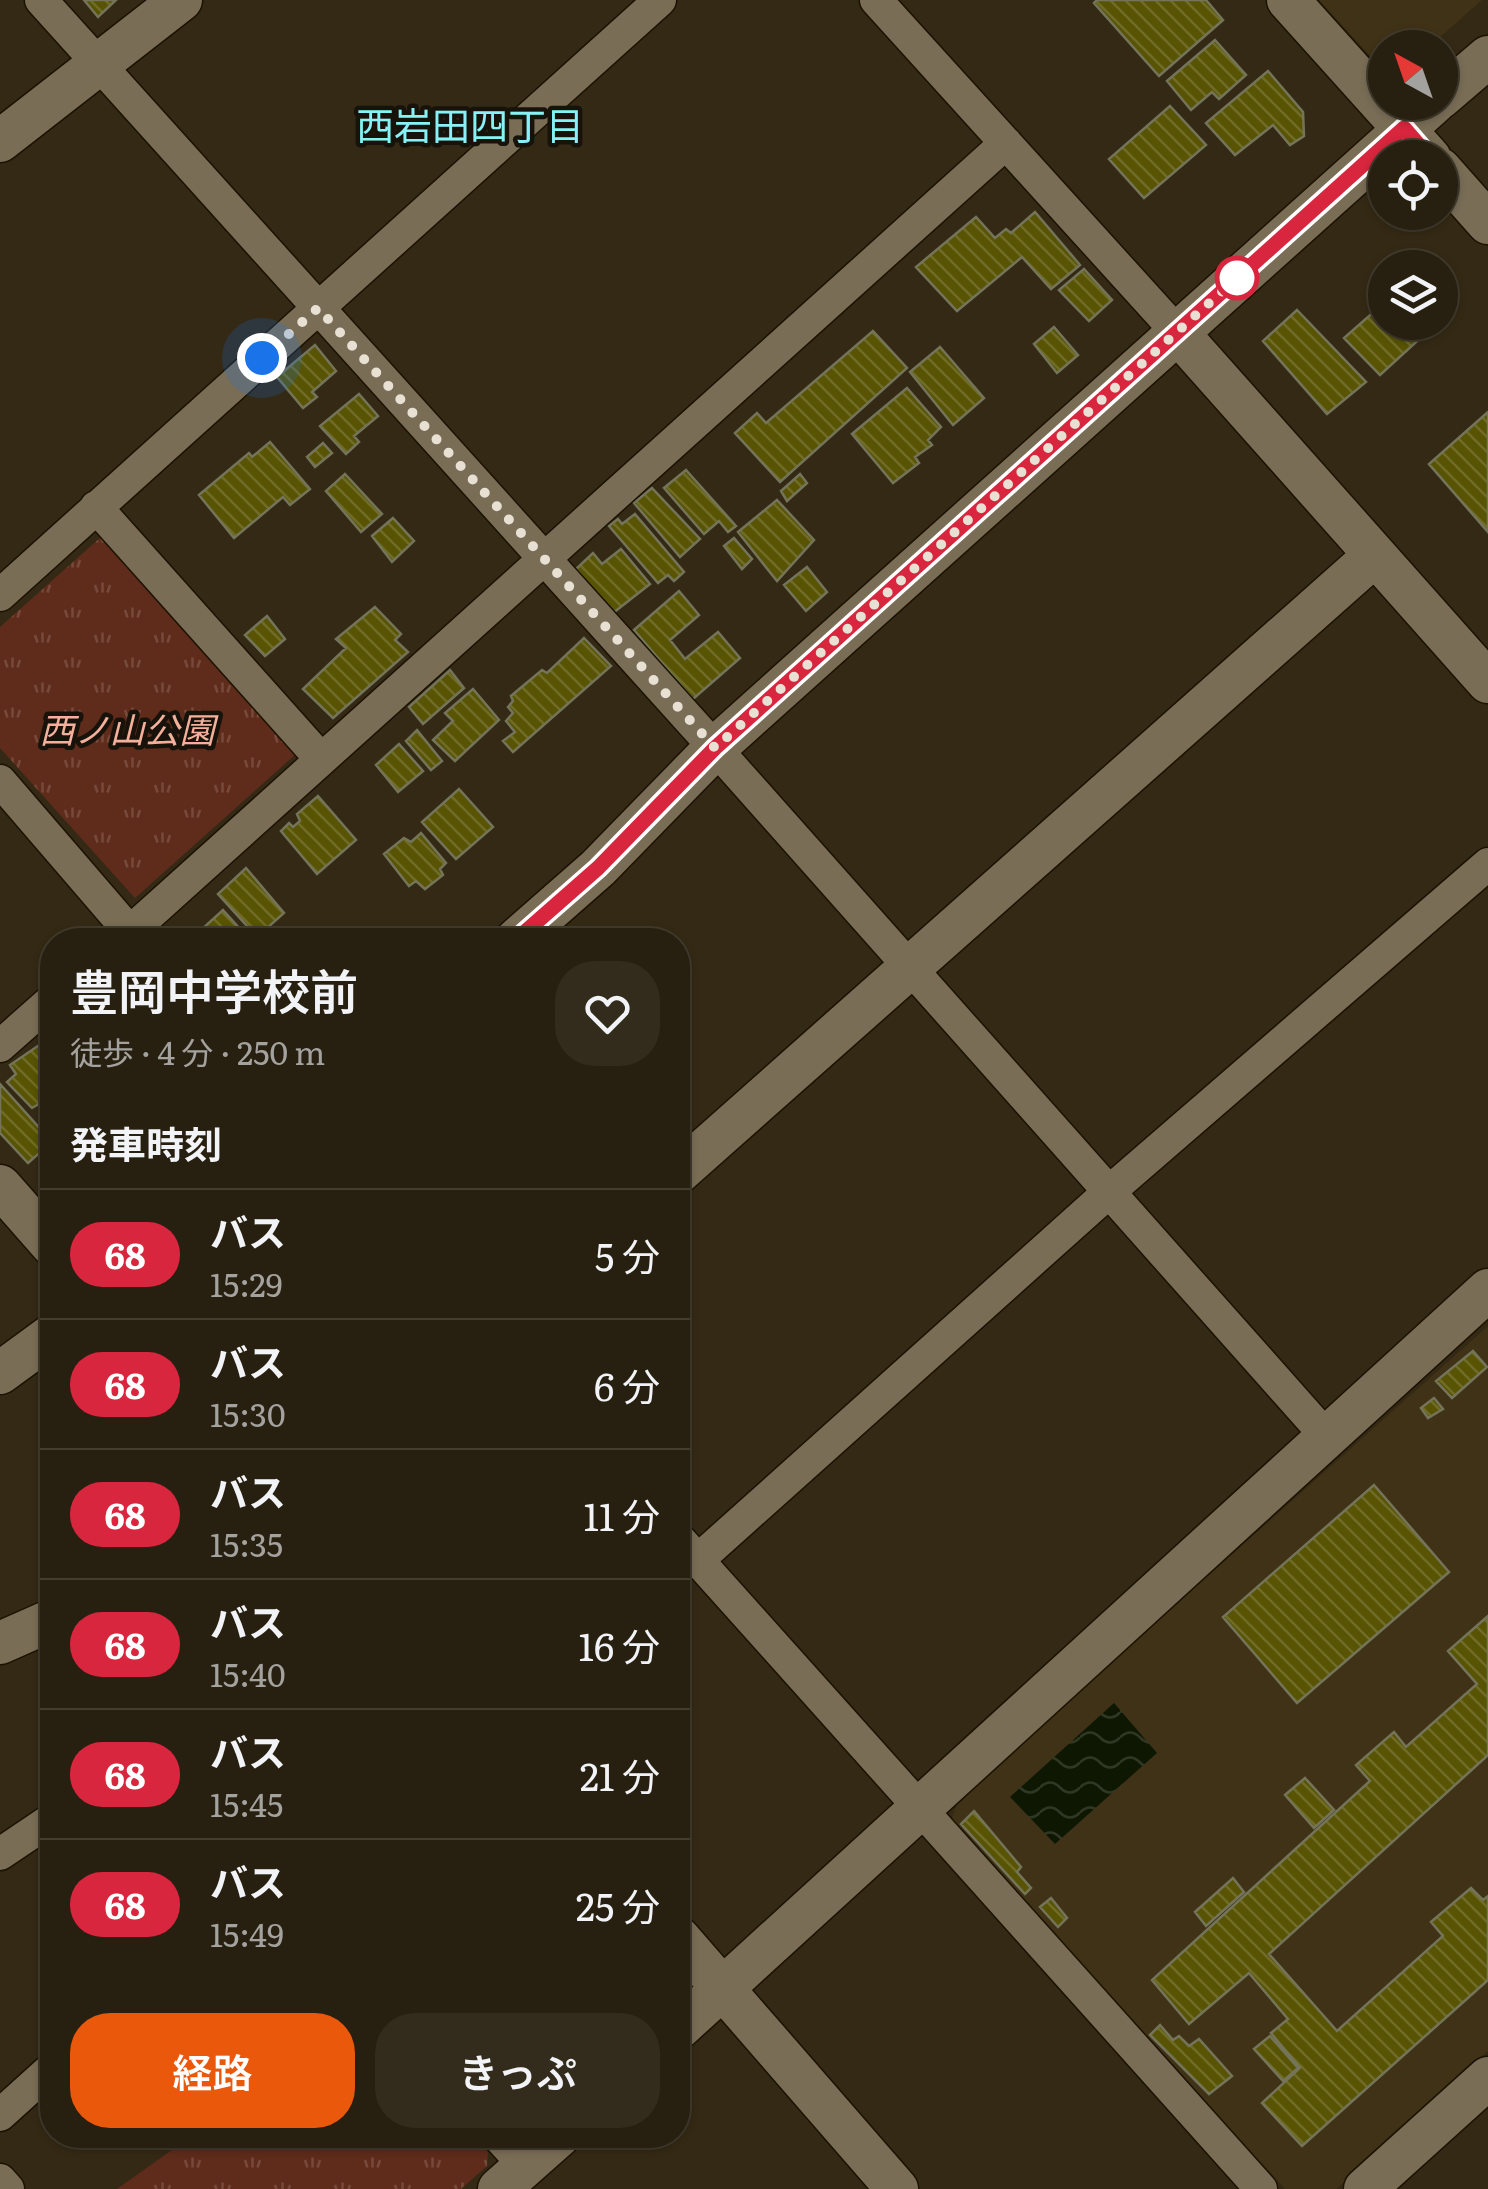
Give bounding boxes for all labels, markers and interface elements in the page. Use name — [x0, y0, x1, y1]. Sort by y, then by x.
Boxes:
north arrow — [1368, 30, 1458, 120]
map controls — [1368, 30, 1458, 340]
district label: 西岩田四丁目 — [356, 95, 584, 152]
button: locate — [1368, 140, 1458, 230]
button: layers — [1368, 250, 1458, 340]
unlabelled marker — [1216, 257, 1258, 299]
your location — [237, 333, 287, 383]
park label: 西ノ山公園 — [39, 702, 219, 754]
text: 豊岡中学校前 — [70, 954, 358, 1025]
button: heart — [555, 961, 660, 1066]
text: 徒歩 · 4 分 · 250 m — [70, 1027, 325, 1075]
text: 発車時刻 — [70, 1114, 222, 1171]
text: バス — [210, 1202, 286, 1259]
text: 5 分 — [595, 1226, 660, 1283]
text: 68 — [104, 1228, 146, 1280]
text: 15:29 — [210, 1259, 283, 1307]
text: バス — [210, 1332, 286, 1389]
text: 6 分 — [594, 1356, 660, 1413]
text: 68 — [104, 1358, 146, 1410]
text: 15:30 — [210, 1389, 285, 1437]
text: バス — [210, 1462, 286, 1519]
text: 11 分 — [583, 1486, 660, 1543]
text: 68 — [104, 1488, 146, 1540]
text: 15:35 — [210, 1519, 283, 1567]
text: バス — [210, 1592, 286, 1649]
text: 16 分 — [579, 1616, 660, 1673]
text: 68 — [104, 1618, 146, 1670]
text: 15:40 — [210, 1649, 285, 1697]
text: バス — [210, 1722, 286, 1779]
text: 21 分 — [580, 1746, 660, 1803]
text: 68 — [104, 1748, 146, 1800]
text: 15:45 — [210, 1779, 283, 1827]
text: バス — [210, 1852, 286, 1909]
text: 25 分 — [576, 1876, 660, 1933]
text: 68 — [104, 1878, 146, 1930]
text: 15:49 — [210, 1909, 284, 1957]
button: 経路 — [70, 2013, 355, 2128]
button: きっぷ — [375, 2013, 660, 2128]

